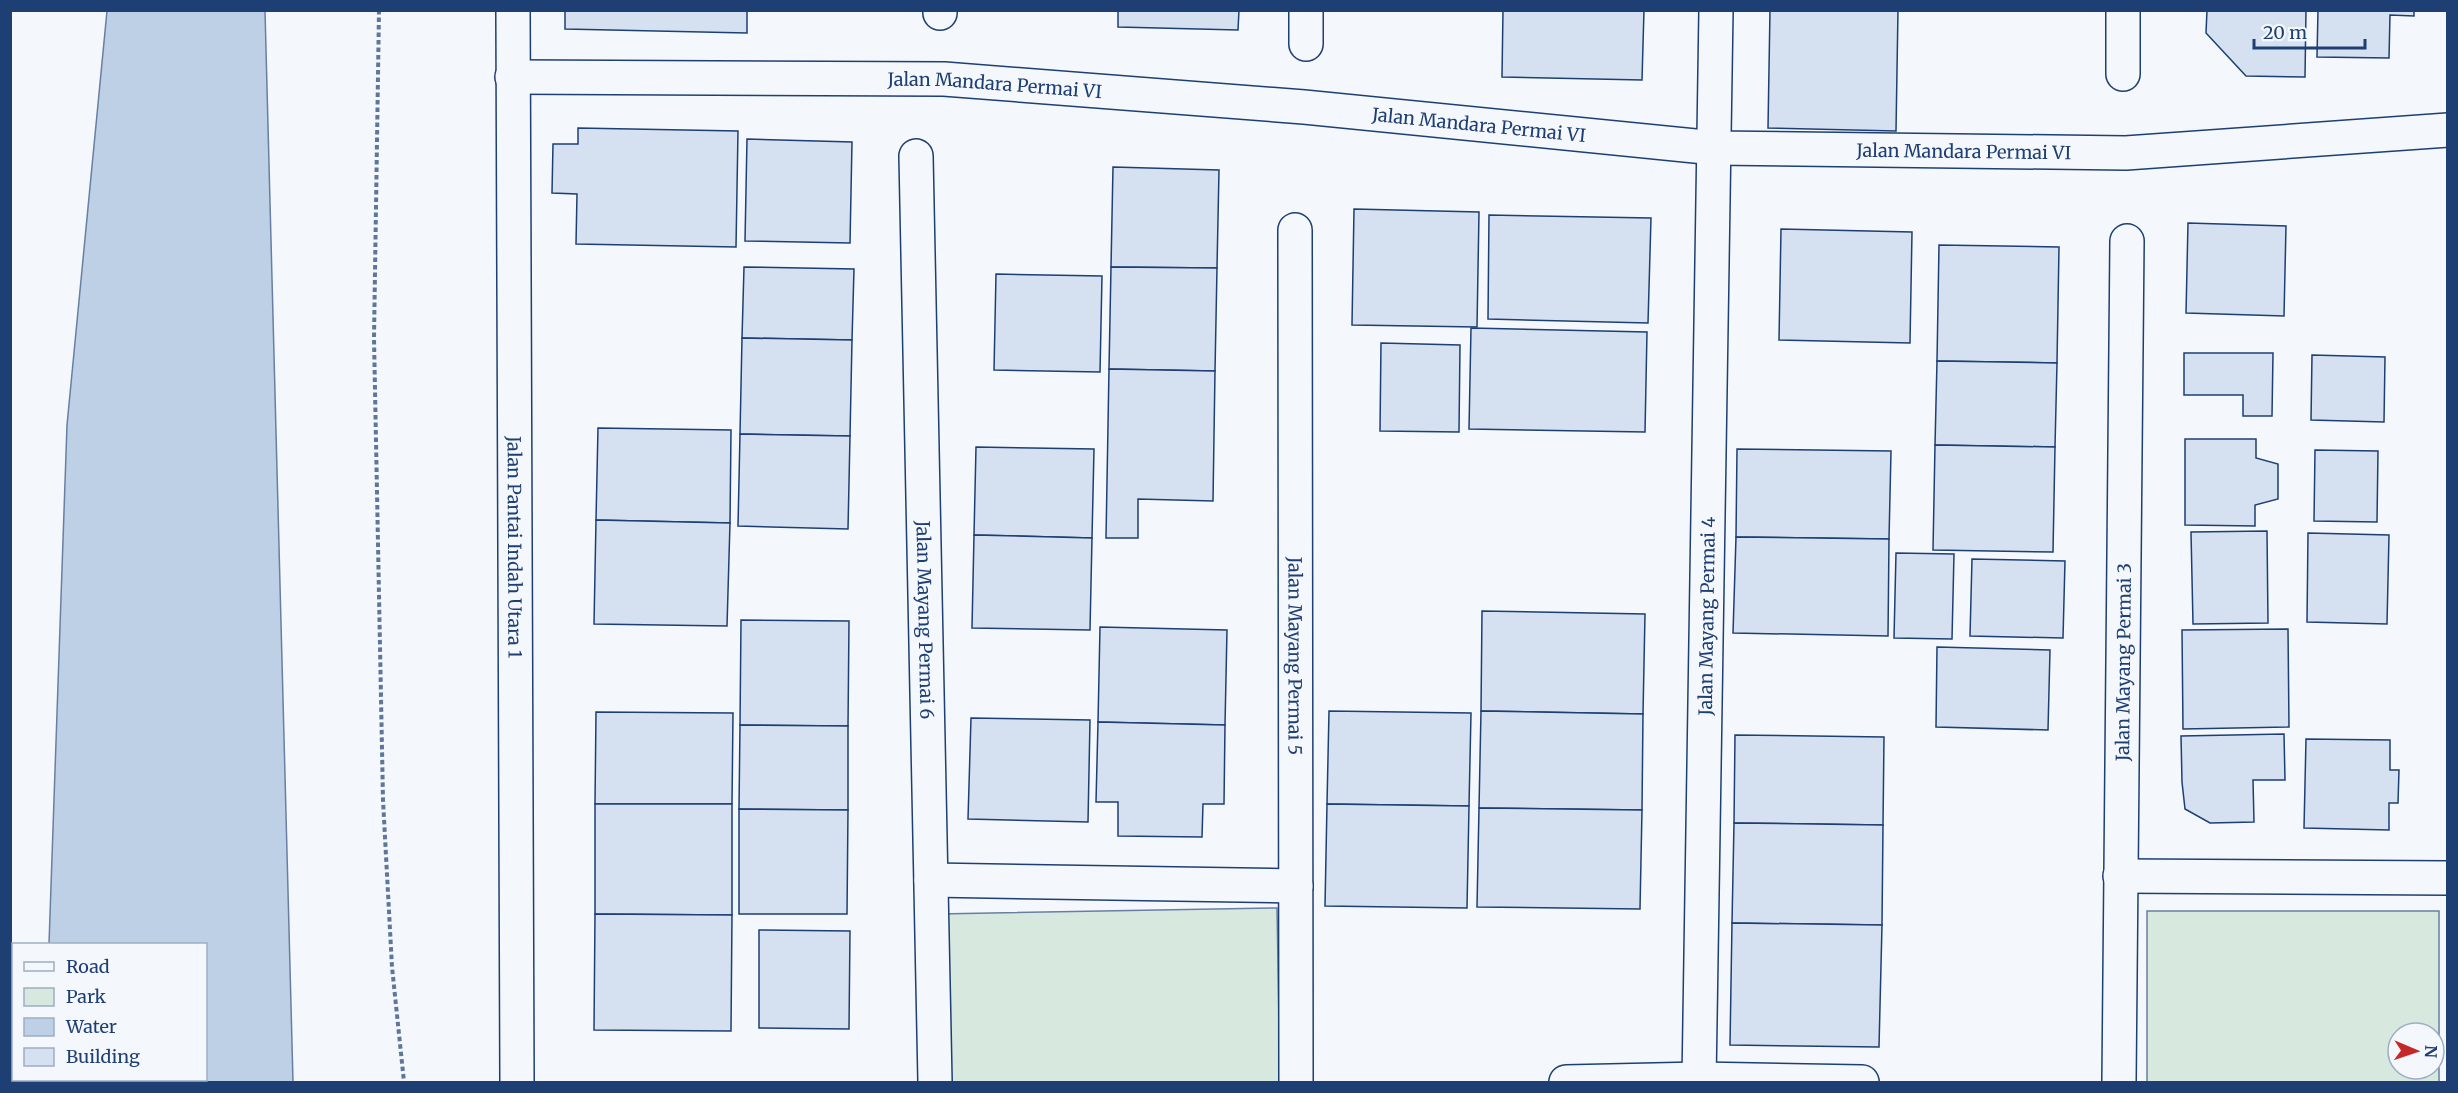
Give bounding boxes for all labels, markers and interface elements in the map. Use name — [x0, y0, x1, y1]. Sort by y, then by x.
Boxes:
scale bar — [2254, 12, 2365, 50]
text: 20 m — [2263, 21, 2307, 44]
street label: Jalan Mandara Permai VI — [887, 67, 1103, 103]
street label: Jalan Mandara Permai VI — [1370, 102, 1587, 147]
street label: Jalan Mandara Permai VI — [1855, 138, 2071, 164]
street label: Jalan Pantai Indah Utara 1 — [503, 435, 527, 658]
street label: Jalan Mayang Permai 4 — [1693, 516, 1719, 717]
street label: Jalan Mayang Permai 6 — [912, 519, 939, 720]
street label: Jalan Mayang Permai 5 — [1284, 556, 1307, 755]
street label: Jalan Mayang Permai 3 — [2111, 563, 2135, 762]
legend — [12, 943, 207, 1081]
text: Road — [66, 955, 110, 978]
text: Park — [66, 985, 107, 1008]
text: Water — [65, 1015, 117, 1038]
north arrow — [2386, 1021, 2446, 1081]
text: Building — [66, 1045, 140, 1068]
text: N — [2421, 1045, 2441, 1059]

